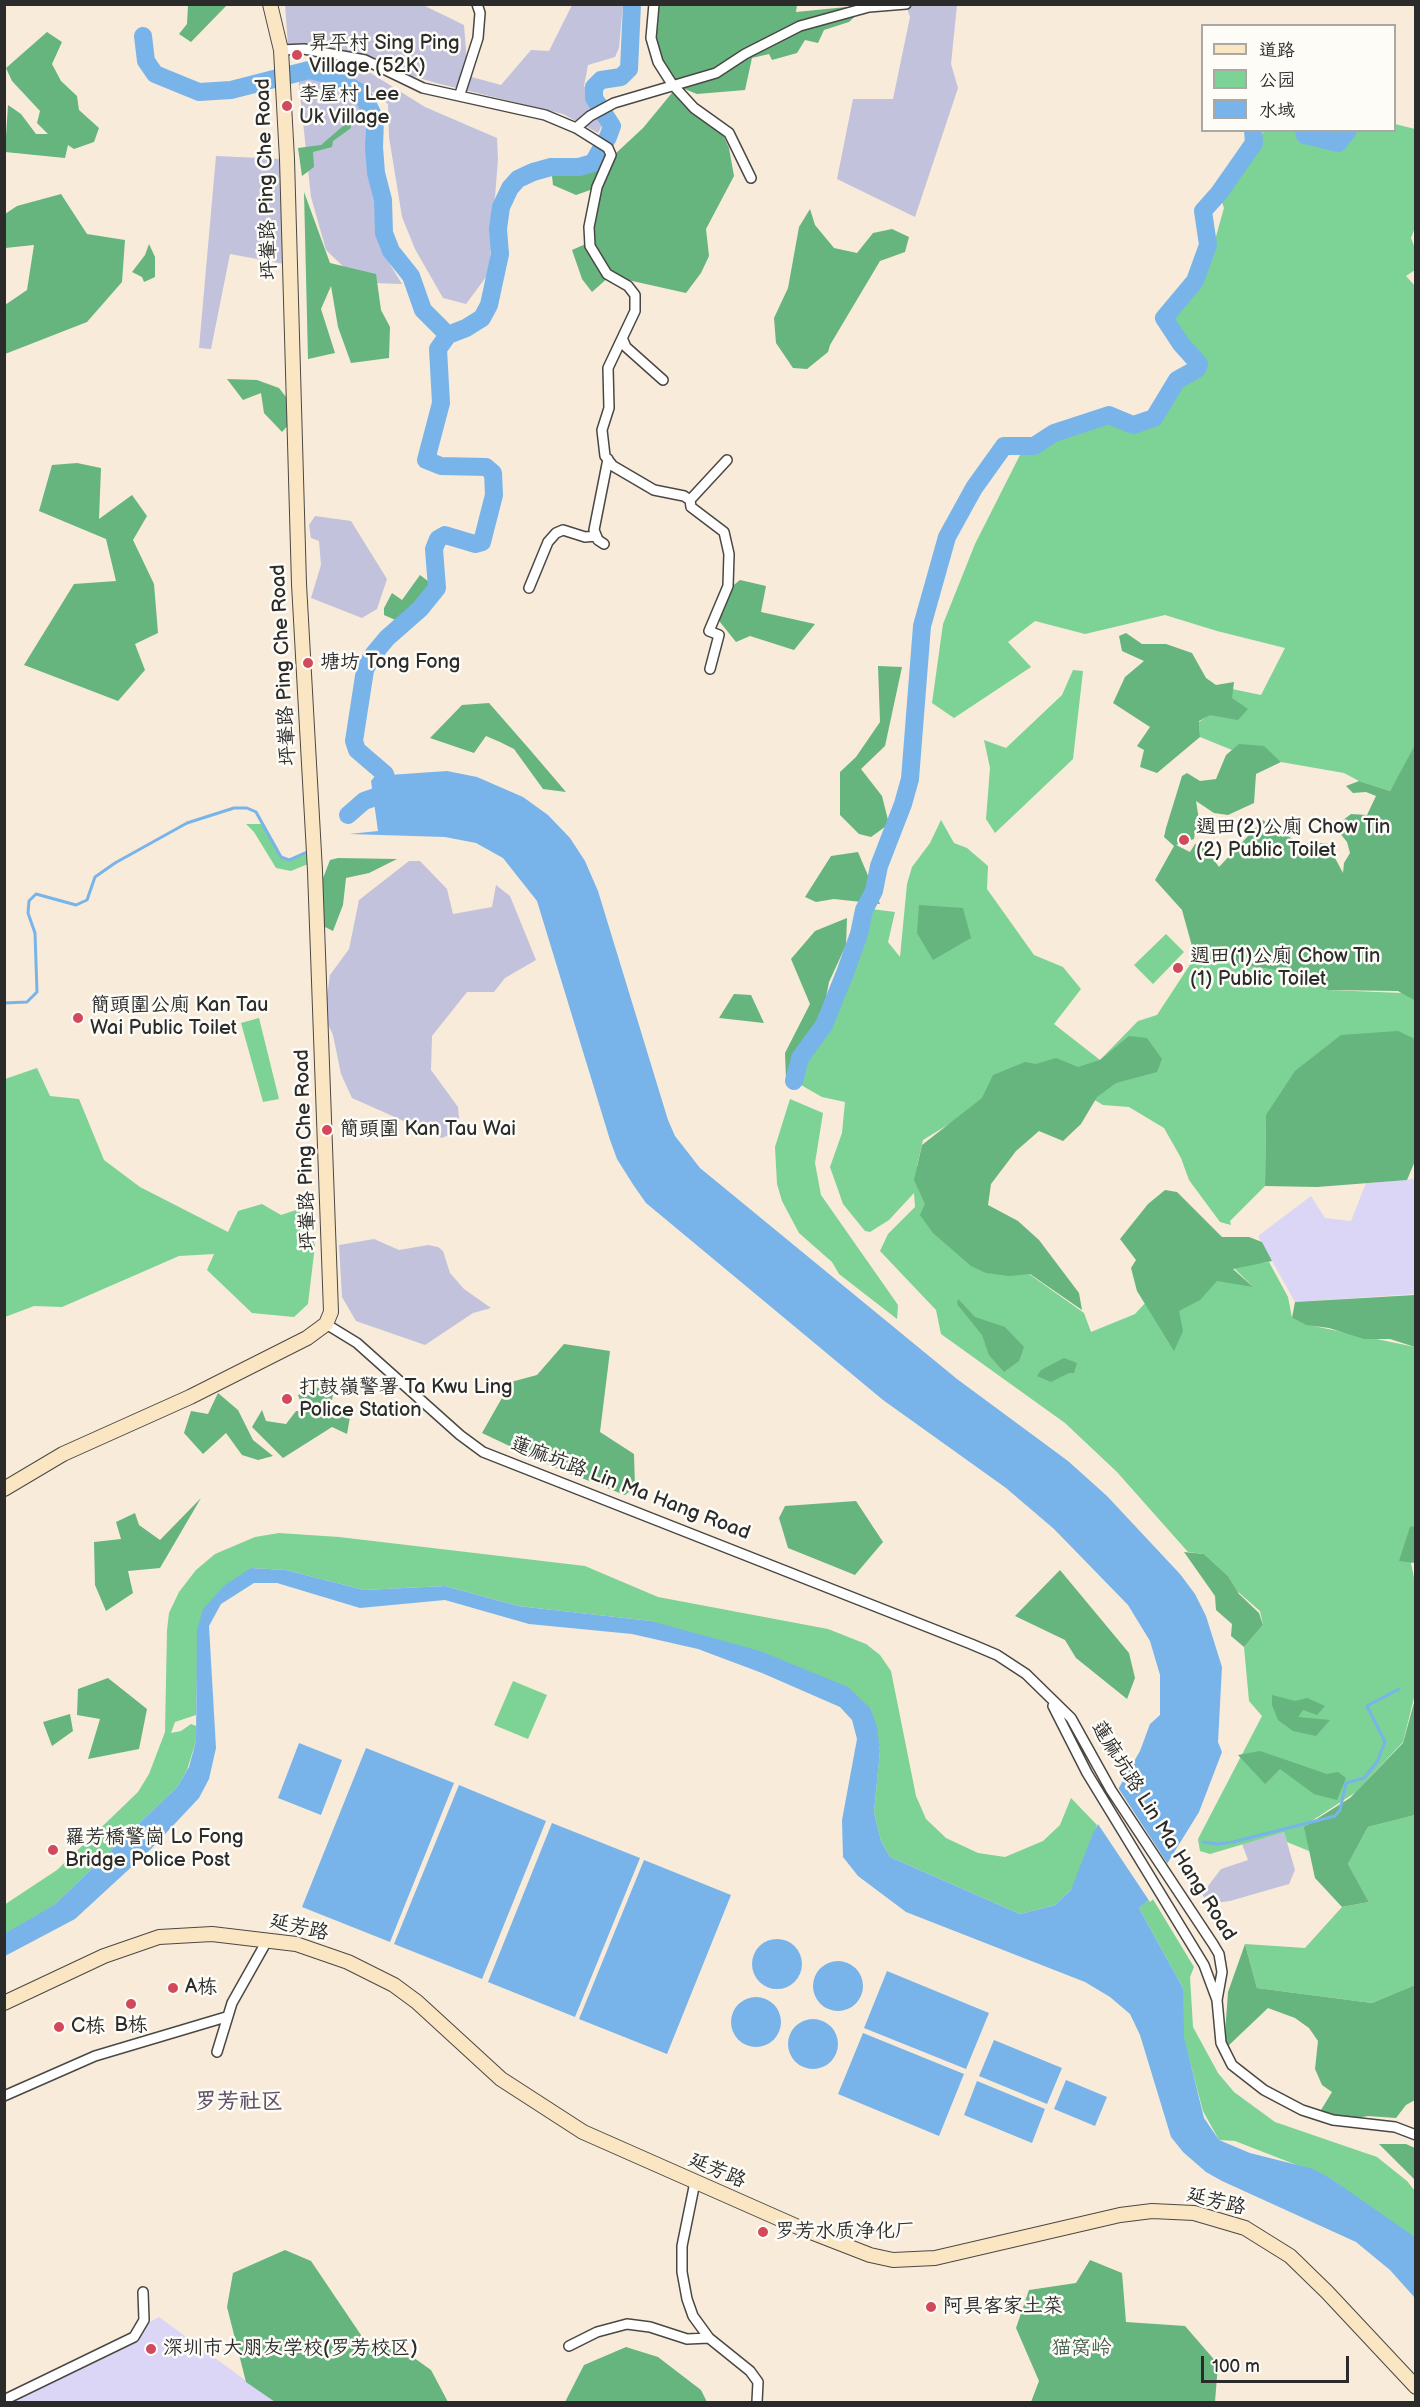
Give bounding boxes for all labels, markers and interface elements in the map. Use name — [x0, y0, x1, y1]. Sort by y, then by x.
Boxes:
legend — [1201, 24, 1396, 132]
place label: 昇平村 Sing Ping Village (52K) — [309, 32, 459, 79]
text: 道路 — [1259, 40, 1295, 61]
marker: 昇平村 Sing Ping Village (52K) — [290, 48, 304, 62]
text: 公园 — [1259, 70, 1295, 91]
street label: 坪輋路 Ping Che Road — [251, 78, 283, 280]
place label: 李屋村 Lee Uk Village — [299, 83, 399, 130]
marker: 李屋村 Lee Uk Village — [280, 99, 294, 113]
text: 水域 — [1259, 100, 1295, 121]
street label: 坪輋路 Ping Che Road — [267, 564, 301, 766]
place label: 塘坊 Tong Fong — [320, 651, 460, 675]
marker: 塘坊 Tong Fong — [301, 656, 315, 670]
place label: 週田(2)公廁 Chow Tin (2) Public Toilet — [1196, 816, 1390, 863]
marker: 週田(2)公廁 Chow Tin (2) Public Toilet — [1177, 833, 1191, 847]
place label: 週田(1)公廁 Chow Tin (1) Public Toilet — [1190, 945, 1380, 992]
marker: 週田(1)公廁 Chow Tin (1) Public Toilet — [1171, 961, 1185, 975]
place label: 簡頭圍公廁 Kan Tau Wai Public Toilet — [90, 994, 268, 1041]
marker: 簡頭圍公廁 Kan Tau Wai Public Toilet — [71, 1011, 85, 1025]
street label: 坪輋路 Ping Che Road — [290, 1049, 322, 1251]
place label: 簡頭圍 Kan Tau Wai — [339, 1118, 516, 1142]
marker: 簡頭圍 Kan Tau Wai — [320, 1123, 334, 1137]
place label: 打鼓嶺警署 Ta Kwu Ling Police Station — [299, 1376, 513, 1423]
marker: 打鼓嶺警署 Ta Kwu Ling Police Station — [280, 1392, 294, 1406]
street label: 蓮麻坑路 Lin Ma Hang Road — [507, 1432, 753, 1546]
street label: 蓮麻坑路 Lin Ma Hang Road — [1085, 1717, 1241, 1945]
place label: 羅芳橋警崗 Lo Fong Bridge Police Post — [65, 1826, 244, 1873]
marker: 羅芳橋警崗 Lo Fong Bridge Police Post — [46, 1843, 60, 1857]
street label: 延芳路 — [267, 1910, 331, 1946]
place label: A栋 — [185, 1976, 217, 2000]
marker: A栋 — [166, 1981, 180, 1995]
marker: B栋 — [124, 1997, 138, 2011]
place label: B栋 — [114, 2014, 148, 2038]
place label: C栋 — [71, 2015, 105, 2039]
marker: C栋 — [52, 2020, 66, 2034]
district label: 罗芳社区 — [195, 2089, 283, 2115]
street label: 延芳路 — [685, 2148, 749, 2194]
street label: 延芳路 — [1184, 2183, 1248, 2221]
place label: 罗芳水质净化厂 — [775, 2220, 915, 2244]
marker: 罗芳水质净化厂 — [756, 2225, 770, 2239]
place label: 阿具客家土菜 — [943, 2295, 1063, 2319]
marker: 阿具客家土菜 — [924, 2300, 938, 2314]
place label: 深圳市大朋友学校(罗芳校区) — [163, 2337, 418, 2361]
park label: 猫窝岭 — [1051, 2337, 1111, 2361]
marker: 深圳市大朋友学校(罗芳校区) — [144, 2342, 158, 2356]
scale bar — [1204, 2344, 1352, 2382]
text: 100 m — [1212, 2356, 1260, 2377]

